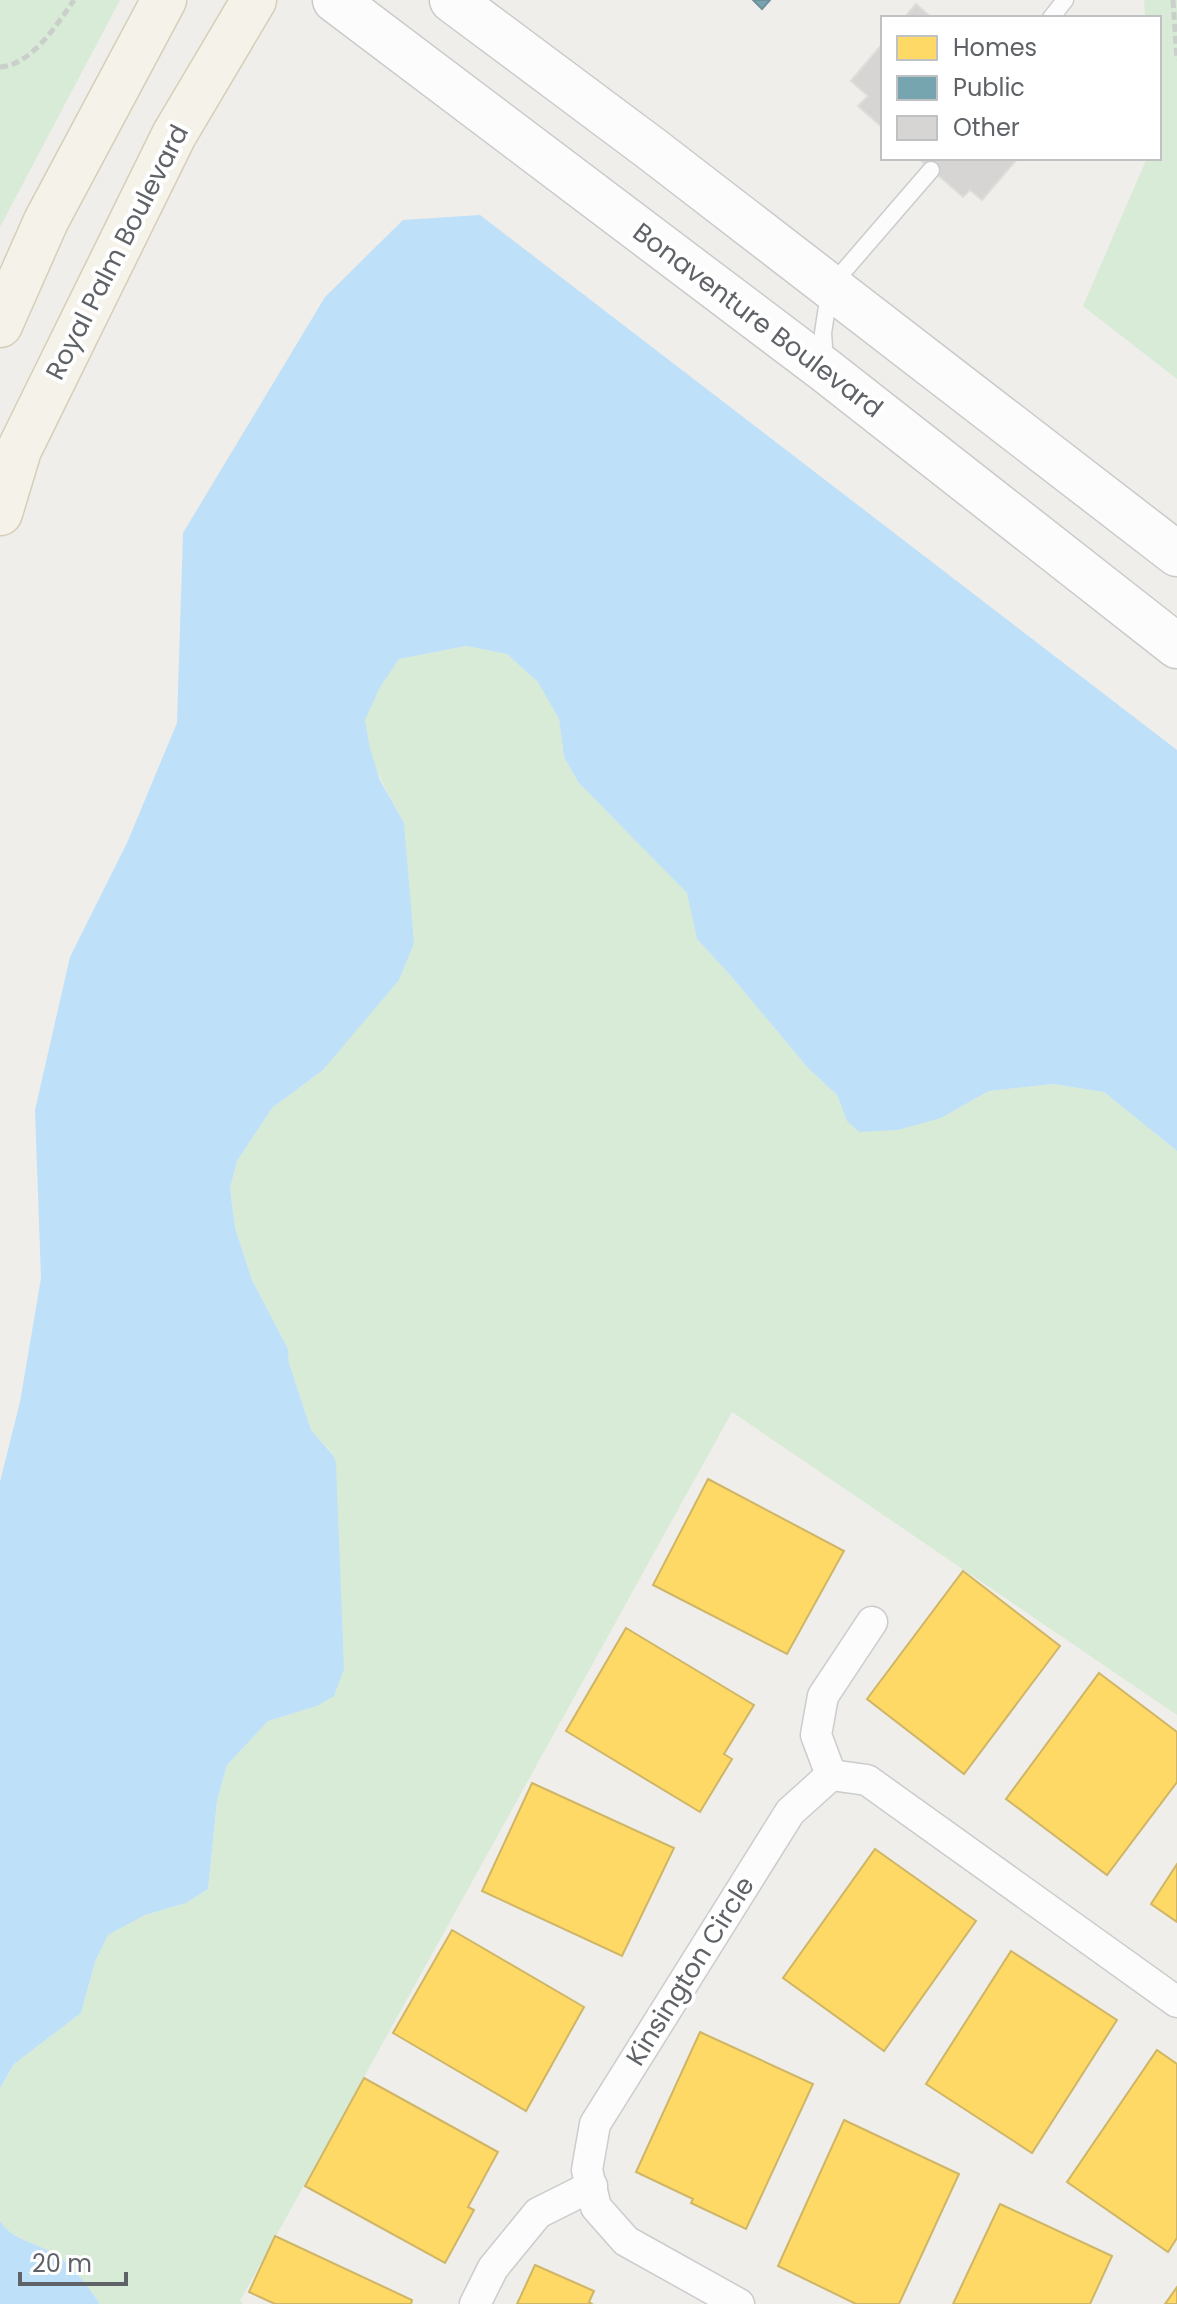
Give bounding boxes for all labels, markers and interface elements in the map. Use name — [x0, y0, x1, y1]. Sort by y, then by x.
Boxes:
legend — [881, 16, 1161, 160]
text: Homes — [953, 31, 1037, 64]
text: Public — [953, 71, 1025, 104]
text: Other — [953, 111, 1020, 144]
street label: Royal Palm Boulevard — [37, 118, 197, 386]
street label: Bonaventure Boulevard — [626, 214, 890, 426]
street label: Kinsington Circle — [617, 1869, 763, 2073]
scale bar — [20, 2236, 126, 2286]
text: 20 m — [32, 2247, 92, 2280]

